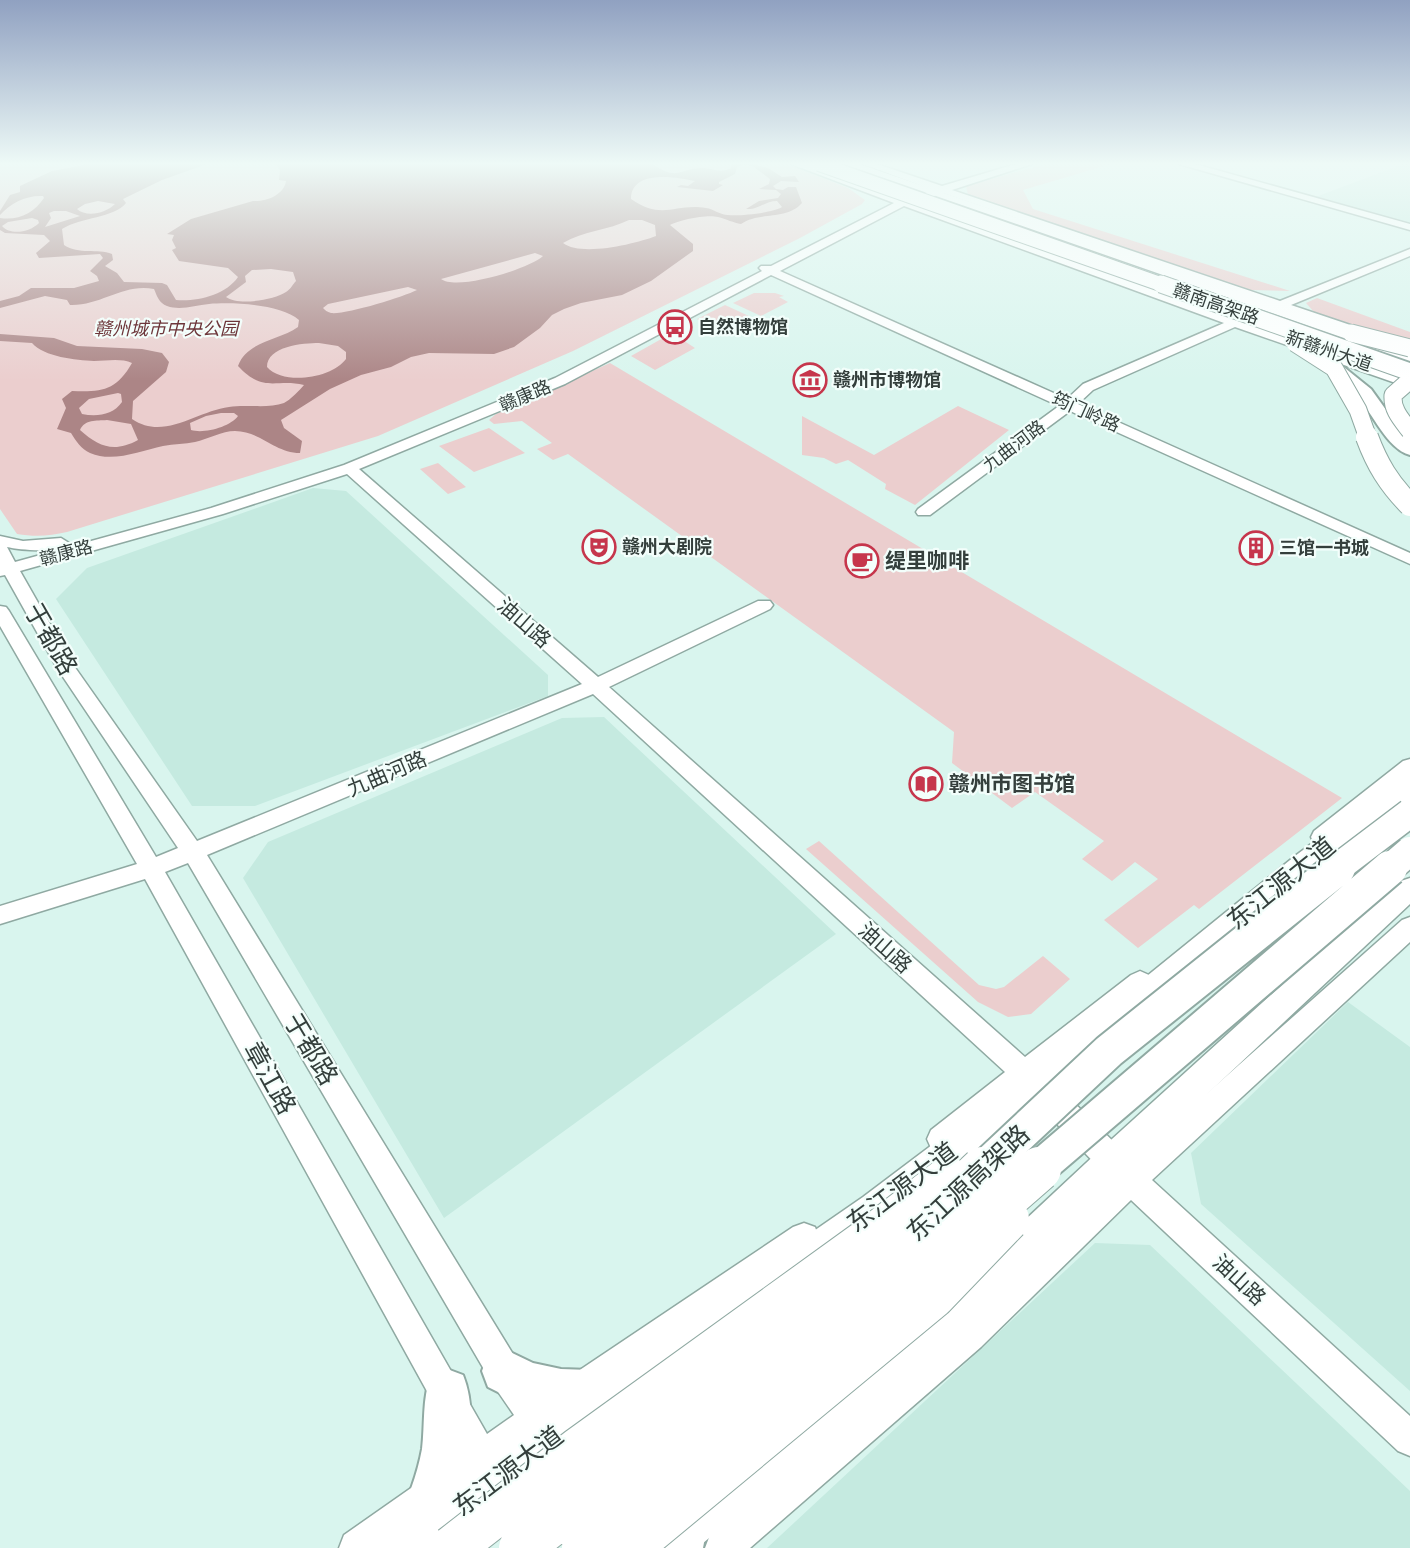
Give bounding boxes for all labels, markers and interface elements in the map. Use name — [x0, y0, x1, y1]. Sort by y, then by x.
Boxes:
street label: 赣南高架路 — [1170, 275, 1263, 329]
bus stop icon: 自然博物馆 — [657, 309, 693, 345]
place label: 自然博物馆 — [698, 312, 788, 338]
park label: 赣州城市中央公园 — [94, 314, 241, 340]
street label: 新赣州大道 — [1283, 322, 1376, 376]
museum icon: 赣州市博物馆 — [792, 362, 828, 398]
place label: 赣州市博物馆 — [833, 365, 941, 391]
street label: 赣康路 — [494, 372, 554, 417]
street label: 筠门岭路 — [1049, 384, 1125, 437]
street label: 九曲河路 — [976, 412, 1049, 476]
theatre icon: 赣州大剧院 — [581, 529, 617, 565]
building icon: 三馆一书城 — [1238, 530, 1274, 566]
street label: 赣康路 — [36, 532, 95, 571]
place label: 赣州大剧院 — [622, 532, 712, 558]
place label: 三馆一书城 — [1279, 533, 1369, 559]
cafe icon: 缇里咖啡 — [844, 543, 880, 579]
place label: 缇里咖啡 — [885, 544, 969, 574]
street label: 油山路 — [492, 590, 559, 653]
street label: 于都路 — [18, 595, 89, 681]
street label: 九曲河路 — [342, 742, 431, 802]
library icon: 赣州市图书馆 — [908, 766, 944, 802]
place label: 赣州市图书馆 — [949, 767, 1075, 797]
street label: 东江源大道 — [1217, 826, 1342, 936]
street label: 油山路 — [853, 914, 920, 979]
street label: 于都路 — [277, 1005, 349, 1091]
street label: 章江路 — [237, 1034, 307, 1120]
street label: 东江源高架路 — [897, 1114, 1036, 1248]
street label: 东江源大道 — [837, 1131, 964, 1239]
street label: 油山路 — [1207, 1246, 1274, 1311]
street label: 东江源大道 — [443, 1415, 570, 1523]

